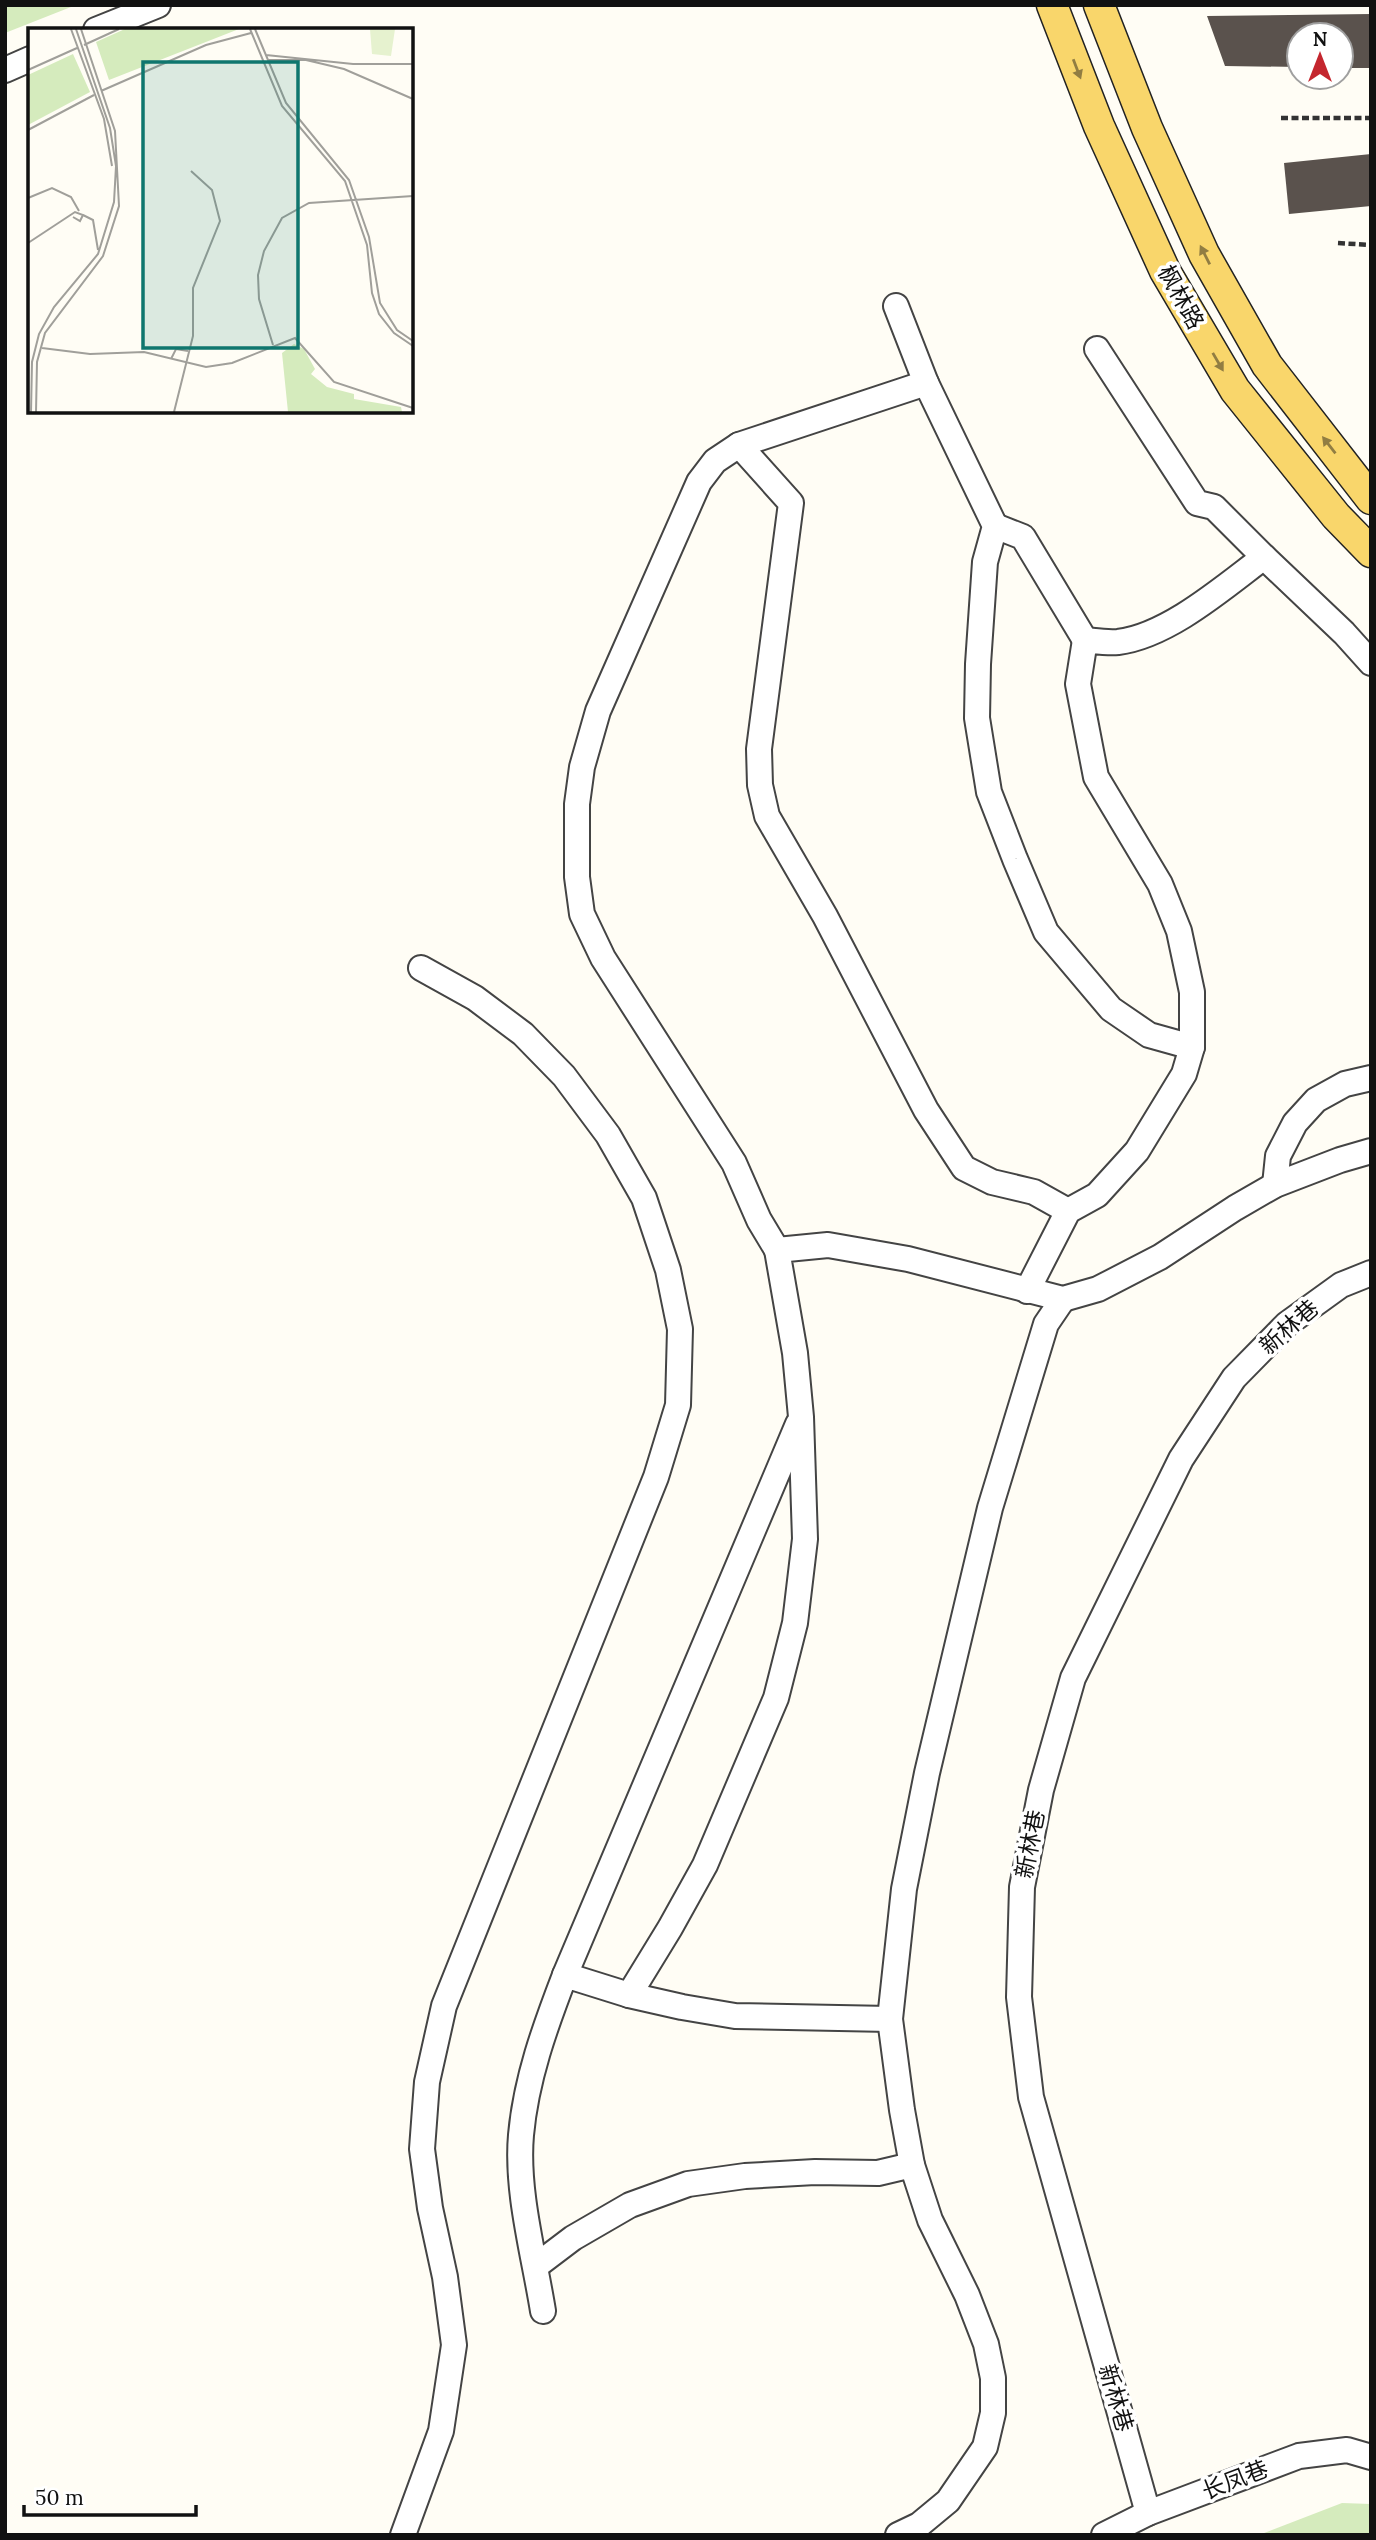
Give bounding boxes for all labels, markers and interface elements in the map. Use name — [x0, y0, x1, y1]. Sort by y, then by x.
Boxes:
north arrow — [1285, 21, 1355, 91]
text: N — [1313, 27, 1328, 51]
inset map — [28, 28, 413, 413]
one-way arrow — [1071, 58, 1082, 79]
one-way arrow — [1199, 245, 1211, 265]
street label: 枫林路 — [1152, 260, 1211, 334]
one-way arrow — [1212, 352, 1224, 371]
one-way arrow — [1321, 437, 1336, 455]
street label: 新林巷 — [1253, 1293, 1324, 1360]
street label: 新林巷 — [1009, 1807, 1050, 1881]
street label: 新林巷 — [1093, 2361, 1140, 2435]
street label: 长凤巷 — [1197, 2454, 1272, 2505]
scale bar — [24, 2474, 196, 2518]
text: 50 m — [35, 2484, 84, 2511]

